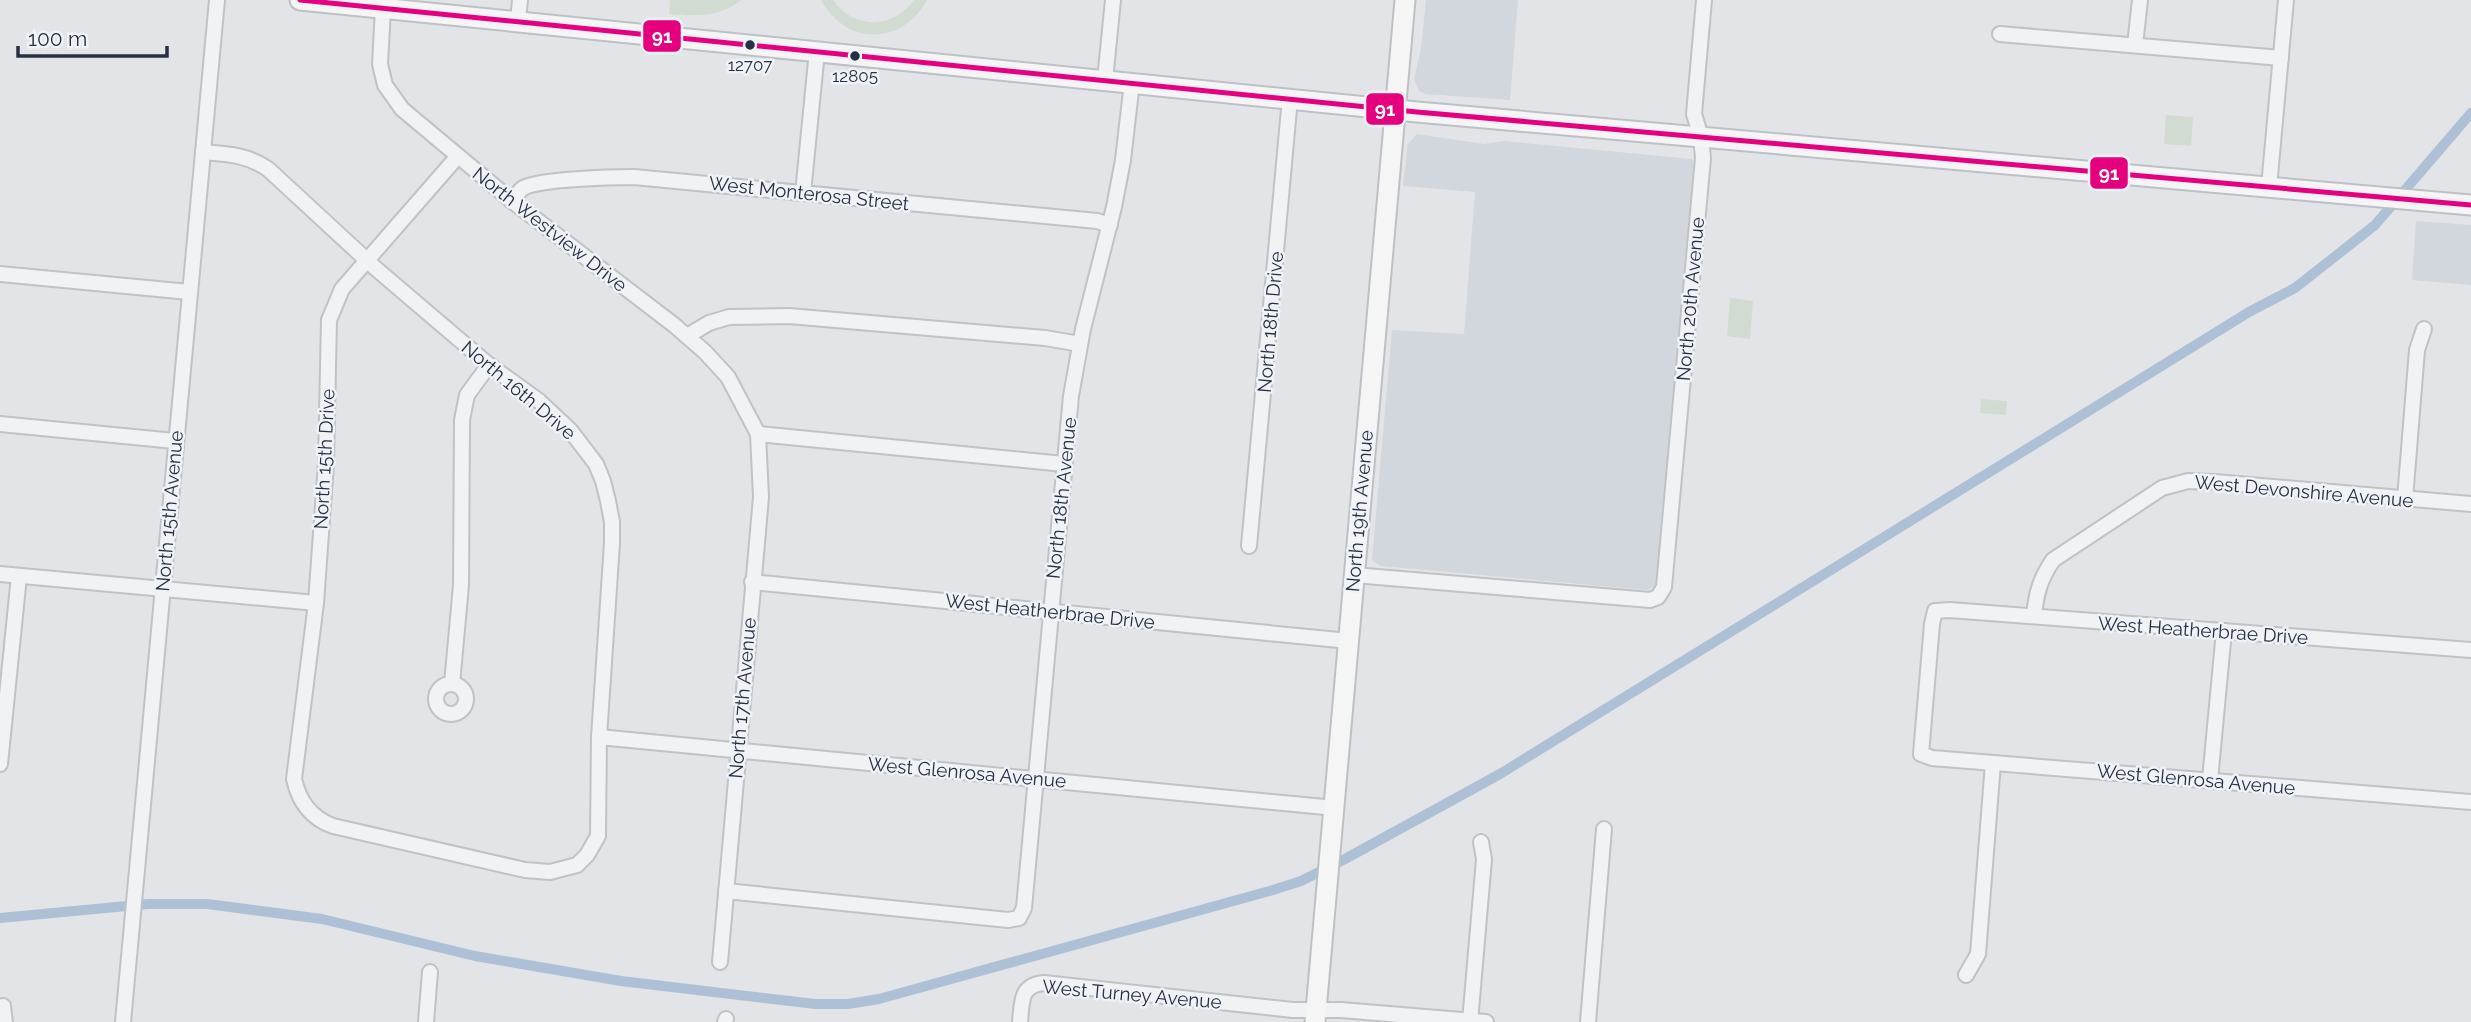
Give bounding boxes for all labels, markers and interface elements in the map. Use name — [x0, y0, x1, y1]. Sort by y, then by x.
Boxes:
scale bar — [18, 14, 166, 58]
line badge: 91 — [642, 19, 682, 53]
text: 91 — [652, 25, 672, 47]
text: 100 m — [28, 26, 87, 51]
marker: 12707 — [743, 38, 757, 52]
marker: 12805 — [848, 49, 862, 63]
place label: 12707 — [728, 55, 772, 75]
place label: 12805 — [832, 66, 878, 86]
line badge: 91 — [1365, 92, 1405, 126]
text: 91 — [1375, 98, 1395, 120]
line badge: 91 — [2089, 156, 2129, 190]
street label: North Westview Drive — [468, 162, 632, 296]
text: 91 — [2099, 162, 2119, 184]
street label: West Monterosa Street — [708, 172, 911, 215]
street label: North 20th Avenue — [1672, 216, 1708, 382]
street label: North 18th Drive — [1253, 250, 1287, 394]
street label: North 16th Drive — [458, 336, 580, 444]
street label: North 15th Drive — [309, 388, 339, 530]
street label: North 18th Avenue — [1042, 416, 1080, 580]
street label: North 19th Avenue — [1341, 429, 1377, 593]
street label: North 15th Avenue — [151, 430, 187, 592]
street label: West Devonshire Avenue — [2194, 470, 2414, 512]
street label: West Heatherbrae Drive — [944, 589, 1156, 633]
street label: West Heatherbrae Drive — [2097, 612, 2309, 648]
street label: North 17th Avenue — [724, 617, 760, 779]
street label: West Glenrosa Avenue — [867, 752, 1067, 792]
street label: West Glenrosa Avenue — [2096, 759, 2296, 799]
street label: West Turney Avenue — [1041, 975, 1223, 1013]

